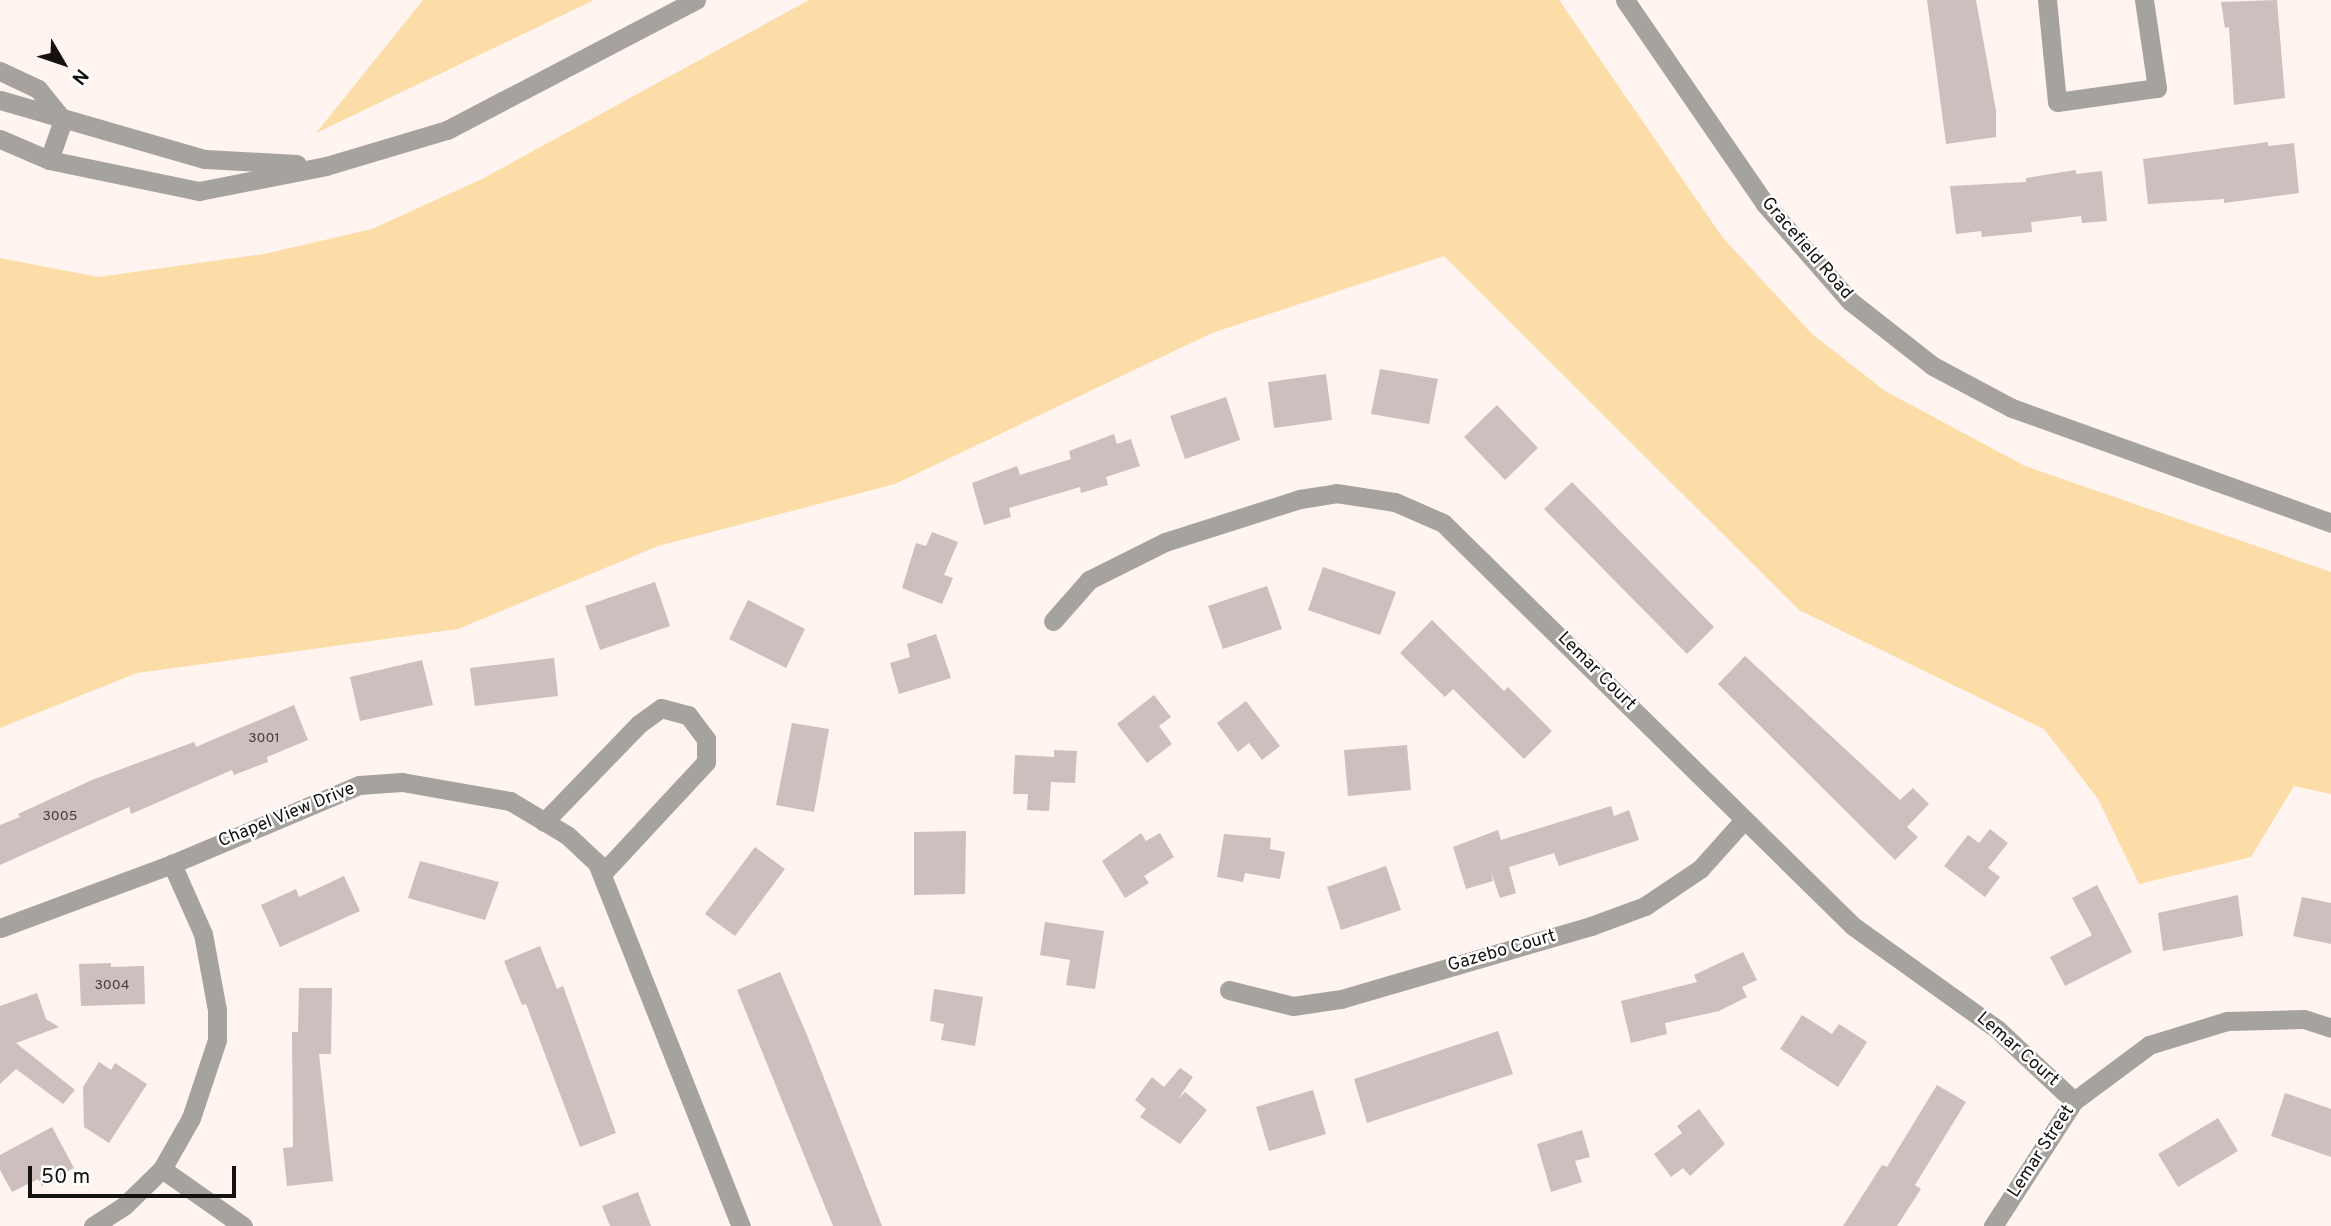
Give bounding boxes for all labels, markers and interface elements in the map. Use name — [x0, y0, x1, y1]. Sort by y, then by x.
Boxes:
north arrow — [28, 28, 98, 98]
text: N — [66, 63, 93, 89]
street label: Gracefield Road — [1756, 194, 1856, 304]
street label: Lemar Court — [1552, 628, 1640, 716]
house number: 3001 — [248, 731, 280, 747]
street label: Chapel View Drive — [215, 779, 359, 853]
house number: 3005 — [43, 809, 77, 825]
street label: Gazebo Court — [1446, 926, 1558, 978]
house number: 3004 — [95, 978, 129, 994]
street label: Lemar Court — [1971, 1008, 2063, 1092]
street label: Lemar Street — [2004, 1102, 2080, 1202]
scale bar — [32, 1152, 240, 1196]
text: 50 m — [41, 1164, 90, 1191]

